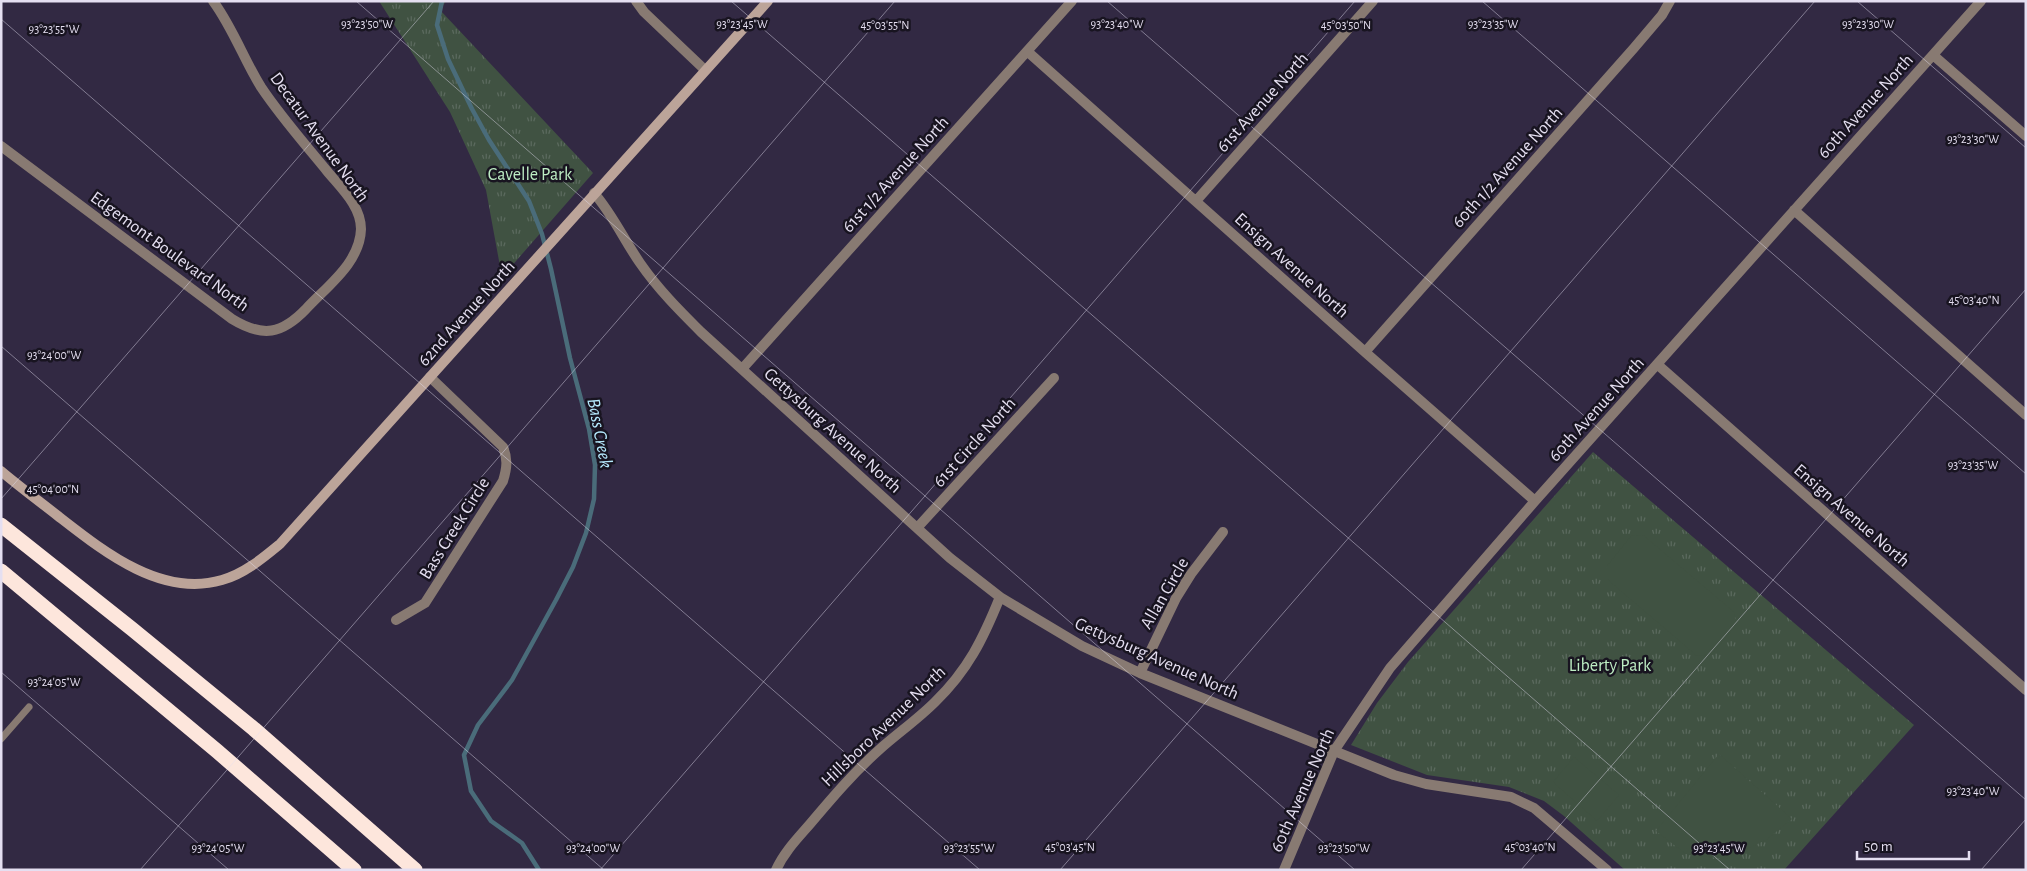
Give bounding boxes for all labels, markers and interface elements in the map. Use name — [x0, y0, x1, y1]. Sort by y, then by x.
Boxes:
text: 93°23'50"W — [341, 18, 393, 30]
text: 93°23'45"W — [716, 18, 768, 30]
text: 93°23'40"W — [1091, 18, 1144, 30]
text: 93°23'35"W — [1468, 18, 1519, 30]
text: 93°23'30"W — [1842, 18, 1894, 30]
text: 45°03'55"N — [860, 19, 910, 31]
text: 45°03'50"N — [1321, 19, 1371, 31]
text: 93°23'55"W — [29, 23, 80, 35]
street label: 61st Avenue North — [1214, 49, 1312, 156]
street label: 60th Avenue North — [1815, 51, 1917, 162]
street label: Decatur Avenue North — [266, 69, 372, 206]
street label: 60th 1/2 Avenue North — [1449, 104, 1566, 231]
street label: 61st 1/2 Avenue North — [839, 113, 952, 236]
text: 93°23'30"W — [1947, 133, 1999, 145]
park label: Cavelle Park — [488, 166, 573, 184]
street label: Edgemont Boulevard North — [87, 188, 252, 315]
street label: Ensign Avenue North — [1231, 210, 1352, 322]
street label: 62nd Avenue North — [415, 257, 519, 370]
text: 45°03'40"N — [1948, 294, 2000, 306]
text: 93°24'00"W — [27, 349, 81, 361]
street label: 60th Avenue North — [1546, 354, 1648, 465]
street label: Gettysburg Avenue North — [760, 365, 904, 497]
street label: 61st Circle North — [930, 394, 1019, 491]
water label: Bass Creek — [583, 397, 616, 470]
text: 93°23'35"W — [1948, 459, 1999, 471]
street label: Ensign Avenue North — [1790, 461, 1913, 571]
street label: Bass Creek Circle — [416, 475, 493, 582]
text: 45°04'00"N — [27, 483, 79, 495]
street label: Allan Circle — [1137, 555, 1192, 632]
street label: Gettysburg Avenue North — [1072, 615, 1241, 703]
park label: Liberty Park — [1569, 657, 1652, 675]
street label: Hillsboro Avenue North — [818, 663, 949, 790]
text: 93°24'05"W — [28, 676, 81, 688]
street label: 60th Avenue North — [1268, 726, 1338, 855]
text: 93°23'40"W — [1947, 785, 2000, 797]
scale bar — [1857, 828, 1970, 860]
text: 50 m — [1864, 839, 1893, 854]
text: 45°03'45"N — [1045, 841, 1095, 853]
text: 45°03'40"N — [1504, 841, 1556, 853]
text: 93°24'05"W — [192, 842, 245, 854]
text: 93°24'00"W — [566, 842, 620, 854]
text: 93°23'55"W — [944, 842, 995, 854]
text: 93°23'50"W — [1318, 842, 1370, 854]
text: 93°23'45"W — [1693, 842, 1745, 854]

